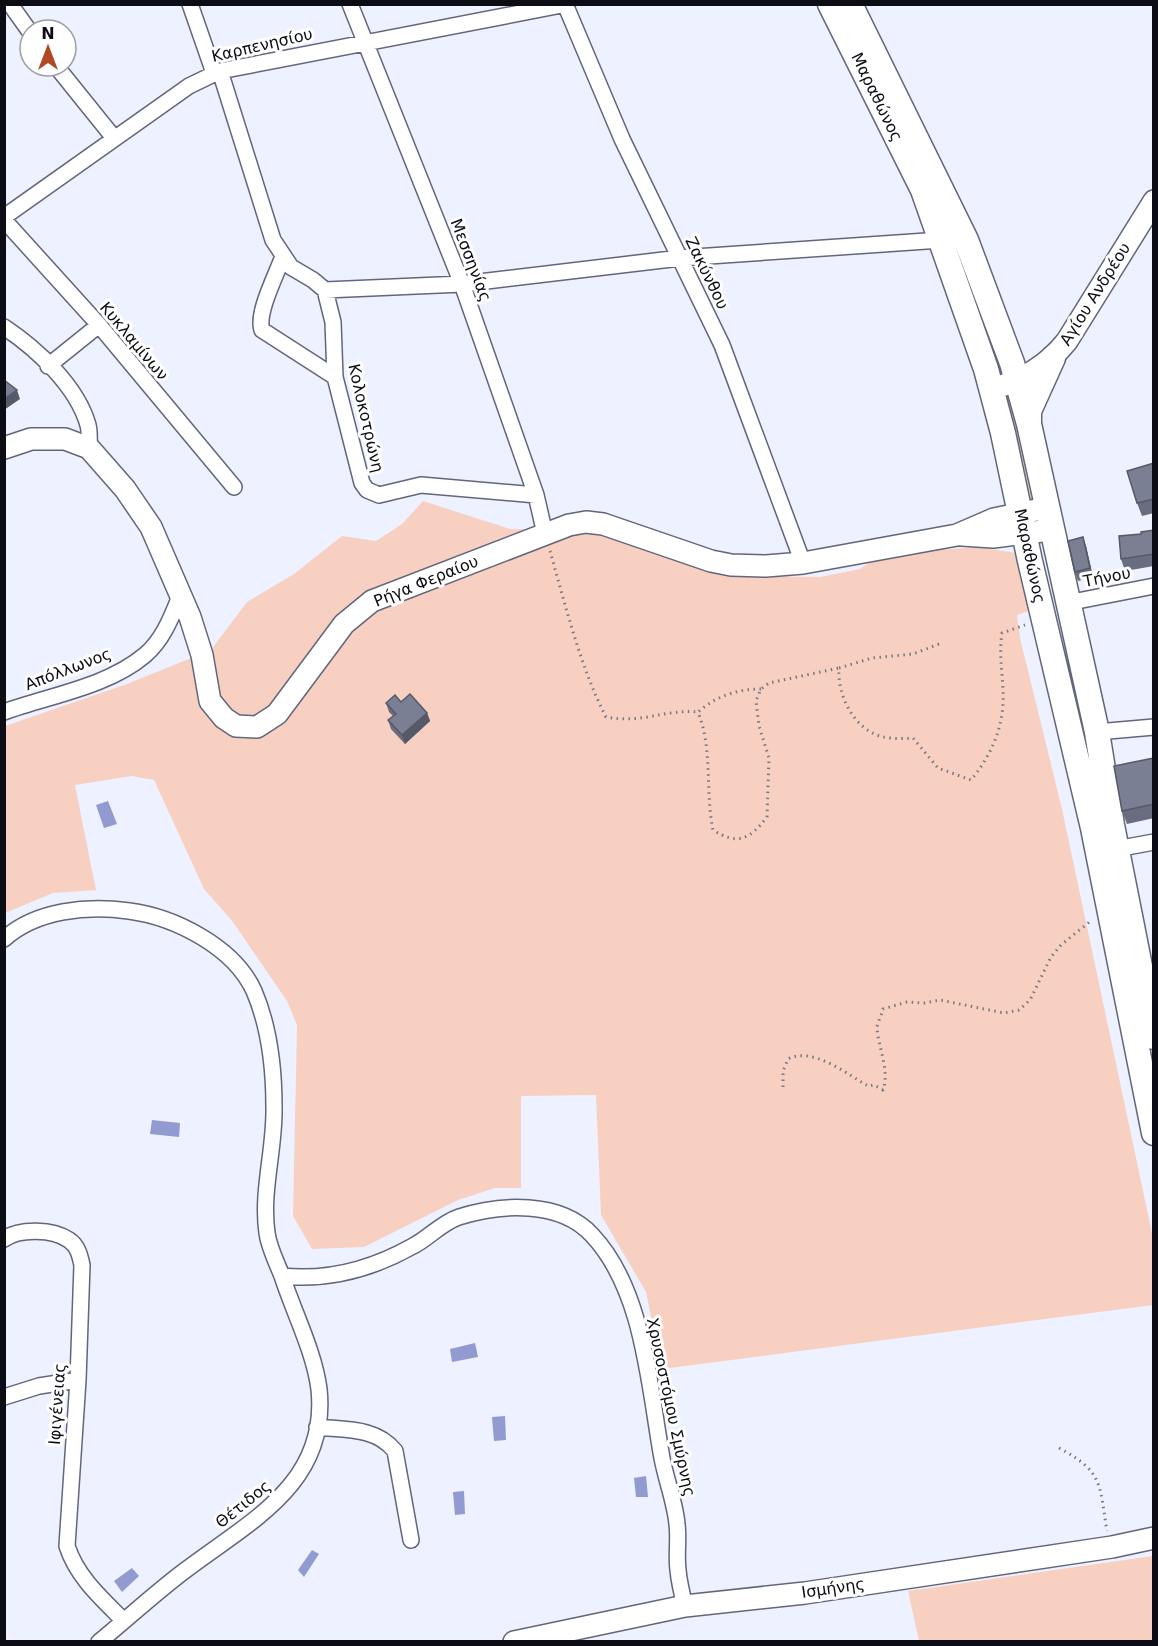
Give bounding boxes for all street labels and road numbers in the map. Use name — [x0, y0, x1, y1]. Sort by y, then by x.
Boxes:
street label: Καρπενησίου — [210, 24, 314, 66]
street label: Μαραθώνος — [847, 50, 907, 144]
street label: Μεσσηνίας — [447, 216, 495, 304]
street label: Ζακύνθου — [681, 234, 733, 312]
street label: Αγίου Ανδρέου — [1056, 239, 1134, 349]
street label: Κυκλαμίνων — [96, 298, 172, 384]
street label: Κολοκοτρώνη — [344, 362, 388, 474]
street label: Μαραθώνος — [1011, 507, 1049, 605]
street label: Ρήγα Φεραίου — [371, 551, 481, 611]
street label: Τήνου — [1081, 563, 1132, 591]
street label: Απόλλωνος — [22, 644, 114, 694]
street label: Χρυσοστόμου Σμύρνης — [643, 1316, 699, 1498]
street label: Ιφιγένειας — [45, 1363, 69, 1445]
street label: Θέτιδος — [212, 1476, 274, 1532]
street label: Ισμήνης — [800, 1574, 866, 1602]

